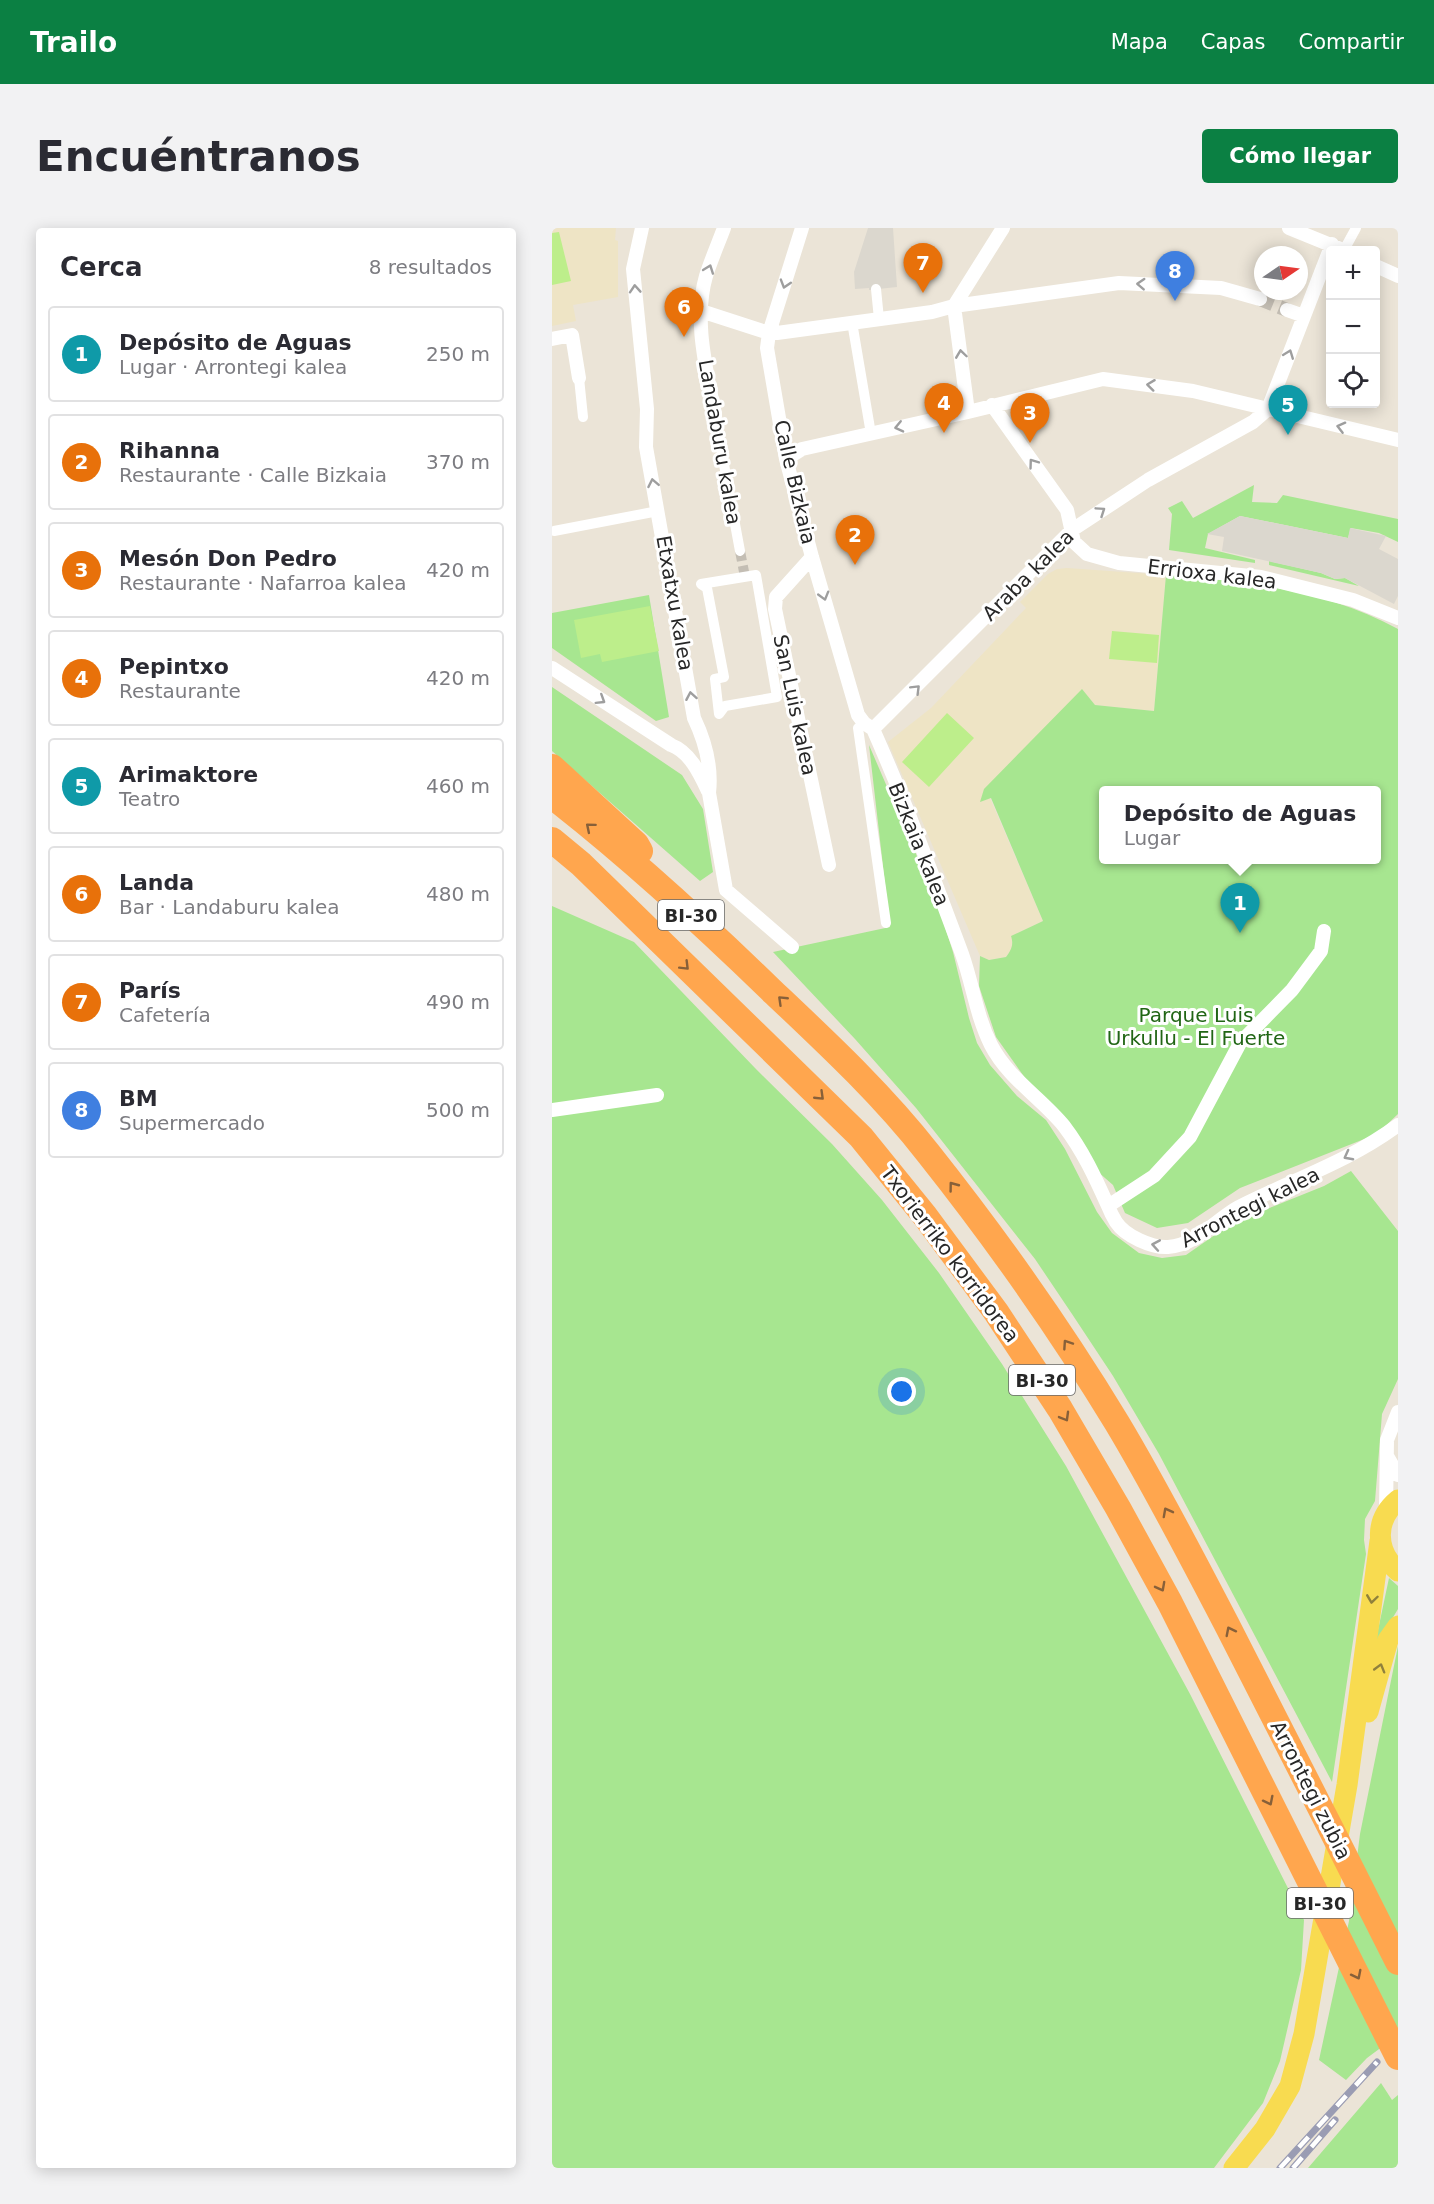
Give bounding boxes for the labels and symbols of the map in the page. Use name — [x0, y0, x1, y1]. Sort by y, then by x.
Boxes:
pin: 7 — [904, 244, 943, 293]
north arrow — [1254, 246, 1308, 300]
pin: 8 — [1156, 251, 1194, 301]
one-way arrow — [702, 264, 714, 275]
one-way arrow — [780, 278, 792, 289]
one-way arrow — [1136, 278, 1145, 291]
one-way arrow — [629, 285, 642, 294]
pin: 6 — [664, 288, 704, 337]
one-way arrow — [955, 349, 967, 359]
one-way arrow — [1282, 349, 1294, 360]
street label: Landaburu kalea — [694, 358, 746, 526]
one-way arrow — [1146, 380, 1155, 392]
pin: 4 — [924, 384, 964, 433]
pin: 5 — [1268, 386, 1308, 435]
pin: 3 — [1010, 394, 1050, 443]
street label: Calle Bizkaia — [769, 417, 821, 547]
one-way arrow — [894, 420, 904, 433]
one-way arrow — [1336, 421, 1346, 434]
one-way arrow — [1029, 458, 1040, 469]
one-way arrow — [647, 478, 660, 488]
one-way arrow — [1095, 507, 1106, 518]
pin: 2 — [836, 516, 874, 565]
street label: Araba kalea — [977, 524, 1079, 626]
street label: Etxatxu kalea — [651, 534, 699, 672]
street label: Errioxa kalea — [1146, 554, 1278, 594]
one-way arrow — [817, 590, 829, 600]
street label: San Luis kalea — [768, 632, 822, 778]
one-way arrow — [908, 685, 919, 696]
one-way arrow — [685, 691, 697, 700]
one-way arrow — [595, 692, 605, 704]
street label: Bizkaia kalea — [883, 779, 955, 909]
one-way arrow — [586, 823, 597, 834]
pin: 1 — [1220, 884, 1260, 933]
road number: BI-30 — [658, 900, 724, 930]
one-way arrow — [678, 959, 689, 970]
one-way arrow — [778, 996, 788, 1007]
park label: Parque Luis Urkullu - El Fuerte — [1107, 1003, 1285, 1050]
one-way arrow — [812, 1089, 823, 1100]
one-way arrow — [1344, 1149, 1355, 1160]
street label: Txorierriko korridorea — [875, 1160, 1024, 1347]
street label: Arrontegi kalea — [1177, 1162, 1323, 1252]
one-way arrow — [950, 1182, 961, 1193]
one-way arrow — [1151, 1239, 1161, 1252]
one-way arrow — [1063, 1340, 1075, 1350]
road number: BI-30 — [1009, 1365, 1075, 1395]
your location — [887, 1377, 916, 1406]
one-way arrow — [1058, 1411, 1069, 1421]
one-way arrow — [1163, 1507, 1174, 1518]
one-way arrow — [1154, 1581, 1165, 1591]
one-way arrow — [1366, 1594, 1378, 1604]
one-way arrow — [1226, 1627, 1237, 1638]
one-way arrow — [1373, 1663, 1385, 1674]
street label: Arrontegi zubia — [1266, 1717, 1356, 1863]
one-way arrow — [1262, 1794, 1274, 1805]
road number: BI-30 — [1287, 1888, 1353, 1918]
one-way arrow — [1350, 1968, 1361, 1979]

